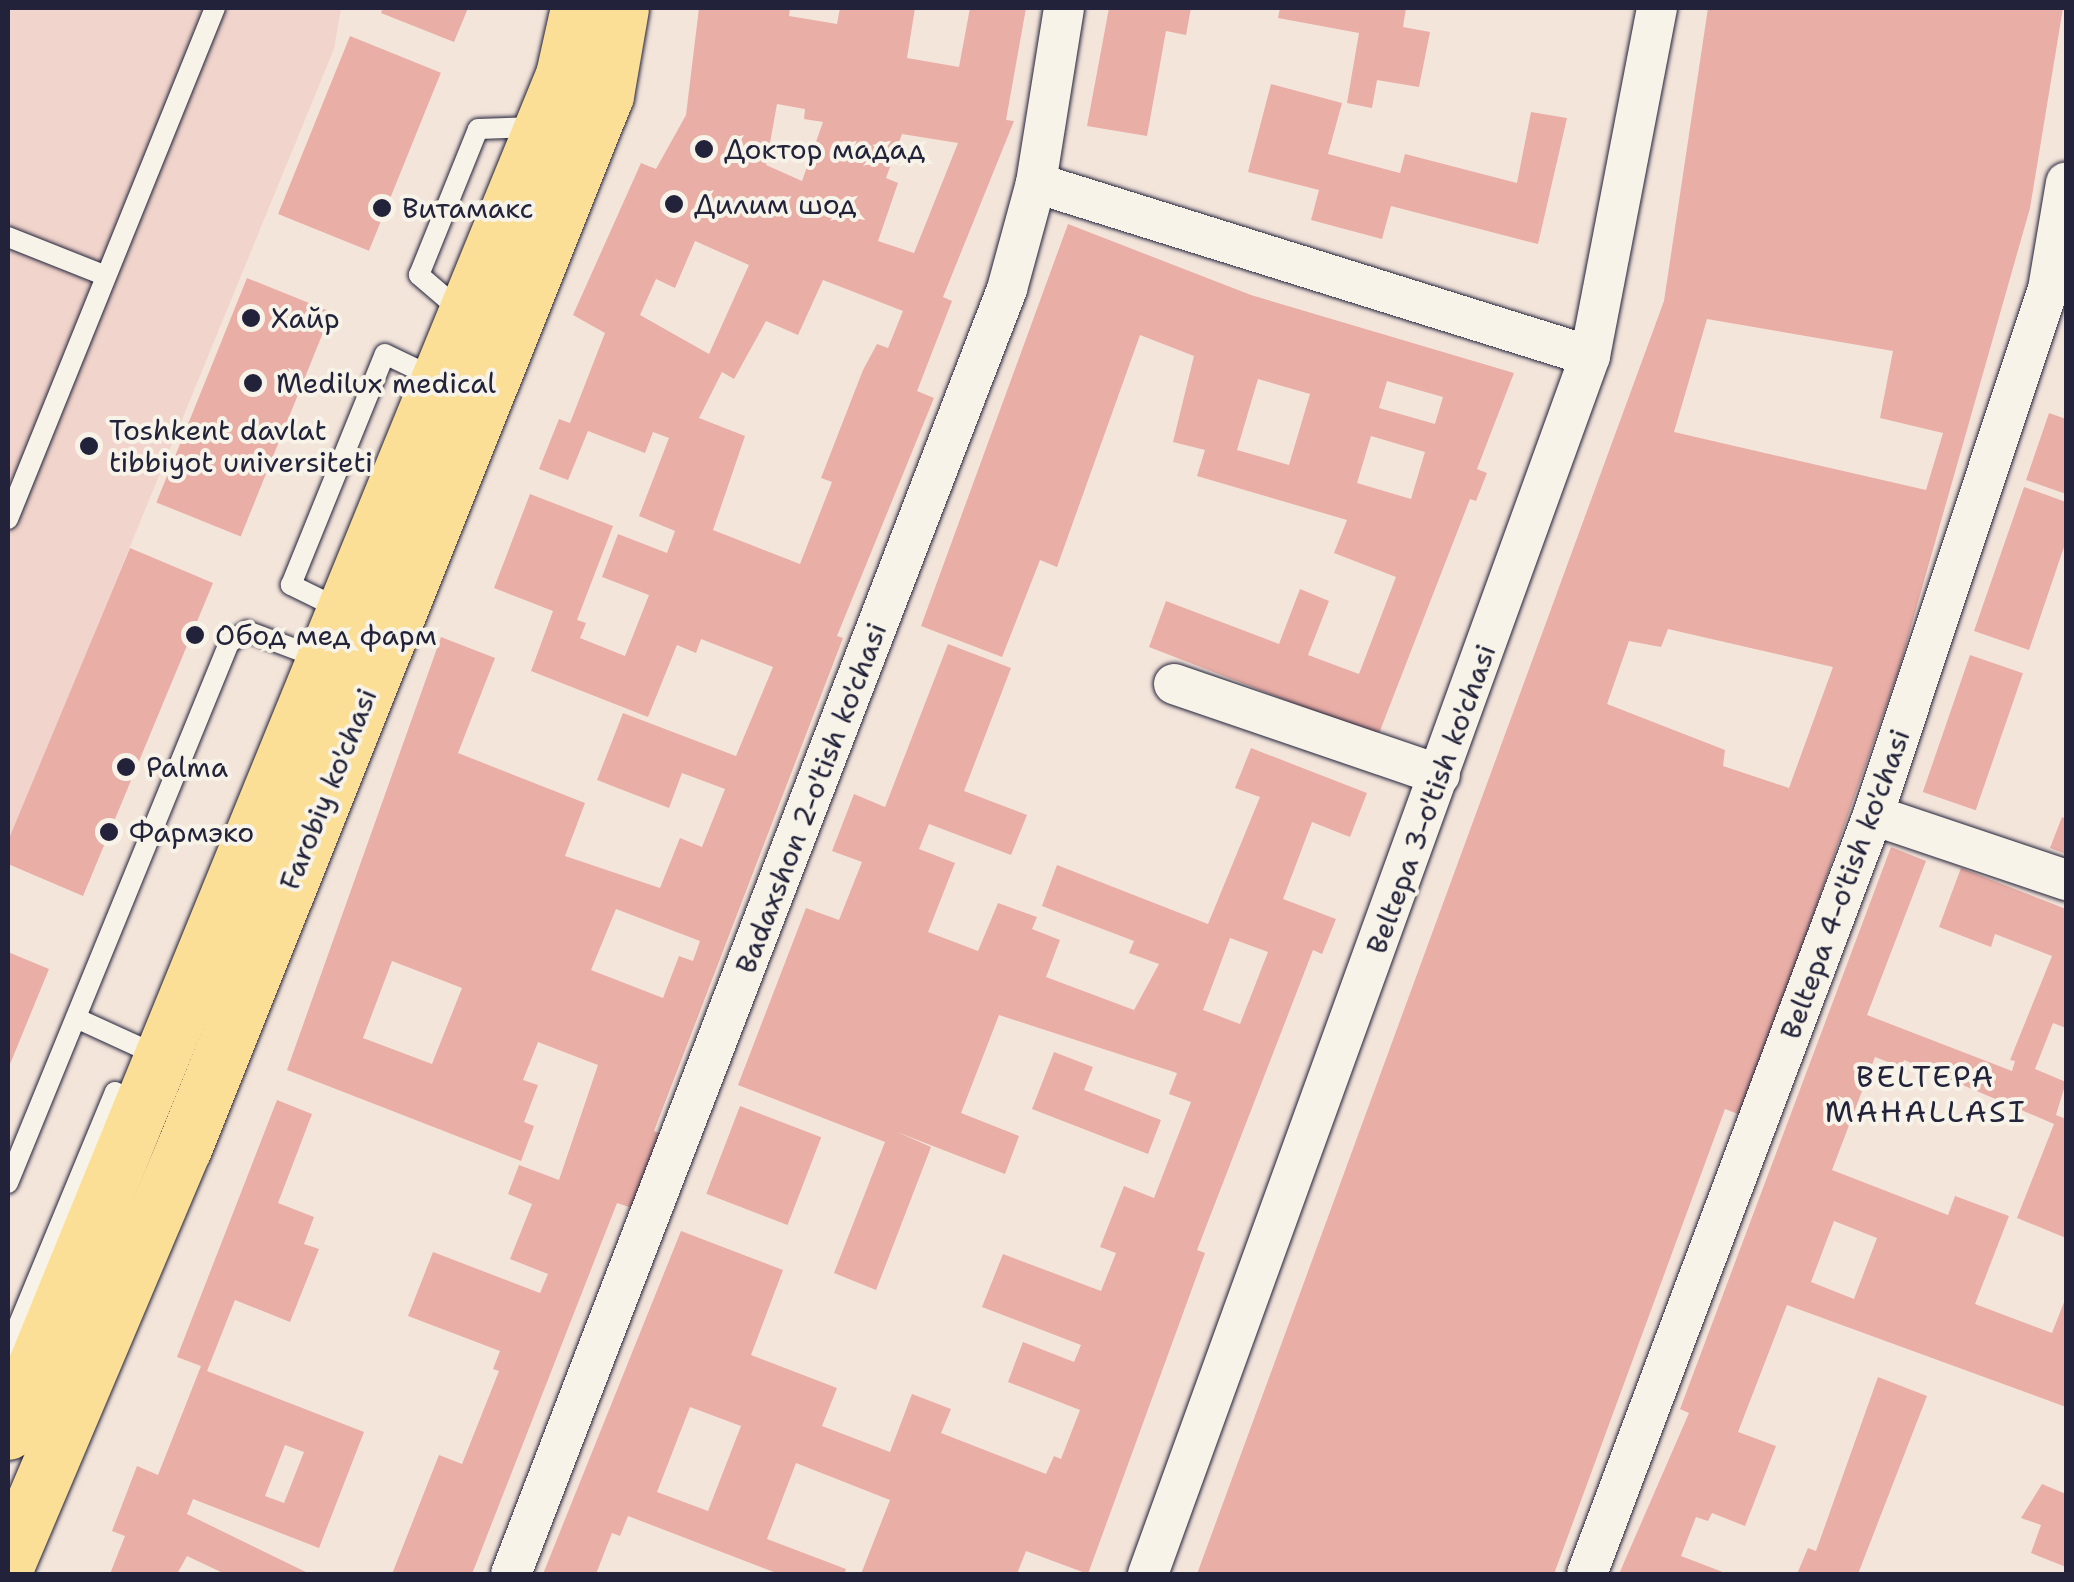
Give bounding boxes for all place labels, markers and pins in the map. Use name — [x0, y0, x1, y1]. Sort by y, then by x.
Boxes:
place label: Доктор мадад — [724, 132, 925, 166]
marker: Доктор мадад — [693, 138, 715, 160]
place label: Дилим шод — [694, 187, 857, 221]
place label: Витамакс — [402, 191, 534, 225]
marker: Дилим шод — [663, 193, 685, 215]
marker: Витамакс — [371, 197, 393, 219]
place label: Хайр — [271, 301, 340, 335]
marker: Хайр — [240, 307, 262, 329]
place label: Medilux medical — [276, 366, 496, 400]
marker: Medilux medical — [240, 370, 266, 396]
place label: Toshkent davlat tibbiyot universiteti — [109, 413, 373, 479]
marker: Toshkent davlat tibbiyot universiteti — [78, 435, 100, 457]
place label: Обод мед фарм — [215, 618, 437, 652]
marker: Обод мед фарм — [184, 624, 206, 646]
place label: Palma — [146, 750, 228, 784]
marker: Palma — [115, 756, 137, 778]
place label: Фармэко — [129, 815, 254, 849]
marker: Фармэко — [98, 821, 120, 843]

